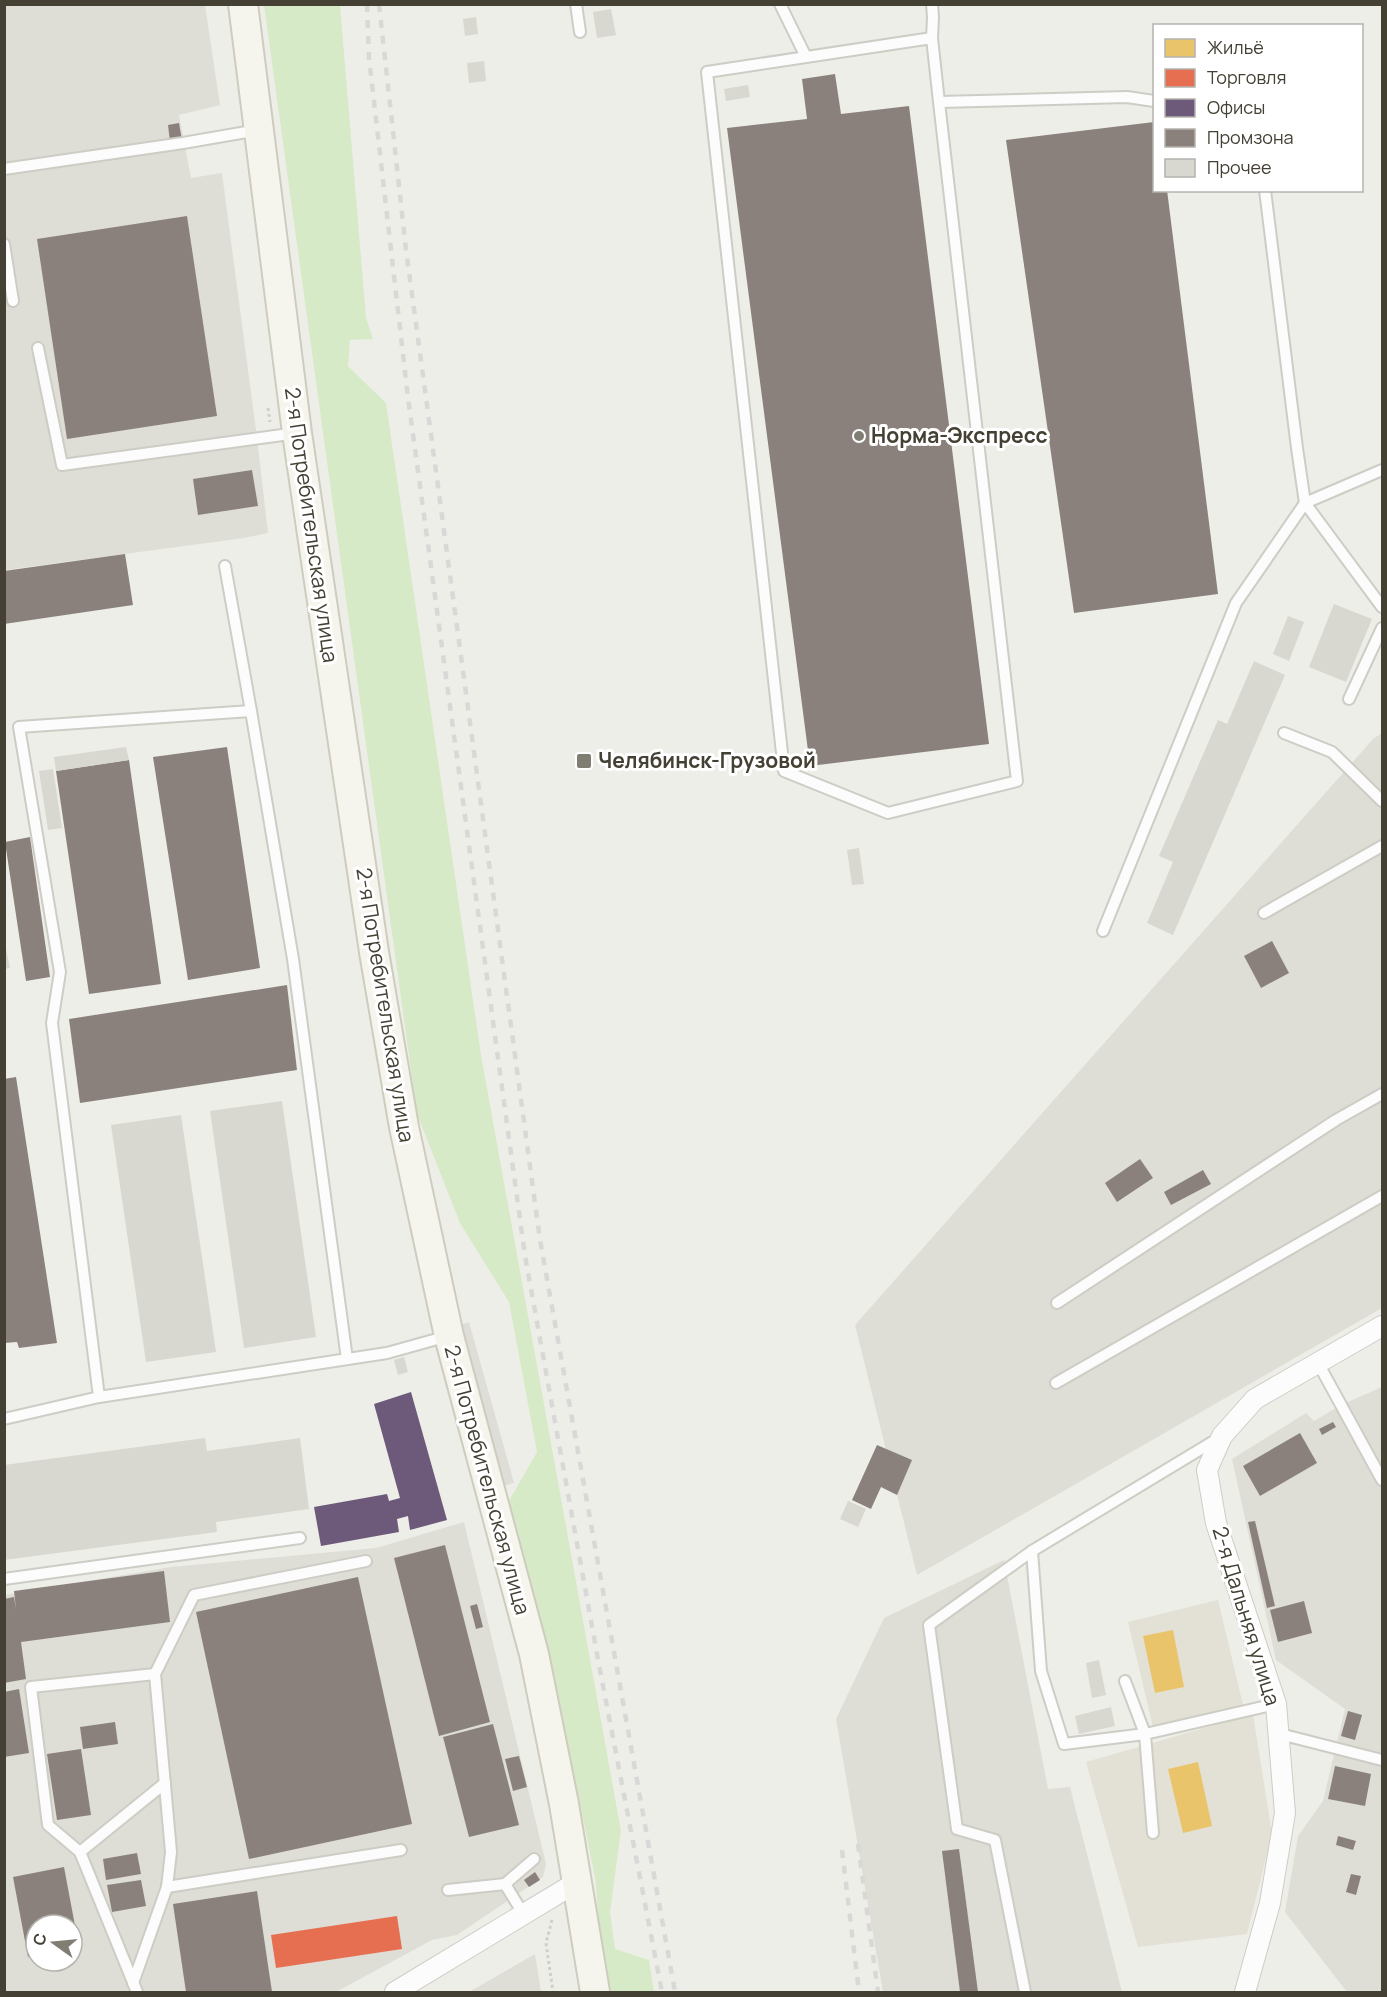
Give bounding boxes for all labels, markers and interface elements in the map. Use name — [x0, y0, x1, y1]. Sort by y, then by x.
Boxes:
legend — [1153, 24, 1363, 192]
text: Жильё — [1207, 35, 1264, 59]
text: Торговля — [1207, 65, 1286, 89]
text: Офисы — [1207, 95, 1265, 119]
text: Промзона — [1207, 125, 1294, 149]
text: Прочее — [1207, 155, 1272, 179]
street label: 2-я Потребительская улица — [279, 385, 345, 664]
place label: Норма-Экспресс — [871, 421, 1048, 449]
marker: Норма-Экспресс — [852, 429, 866, 443]
place label: Челябинск-Грузовой — [598, 746, 816, 774]
marker: Челябинск-Грузовой — [575, 752, 593, 770]
street label: 2-я Потребительская улица — [350, 865, 422, 1144]
street label: 2-я Потребительская улица — [438, 1342, 537, 1618]
street label: 2-я Дальняя улица — [1206, 1523, 1288, 1709]
north arrow — [24, 1913, 84, 1973]
text: С — [27, 1930, 52, 1948]

